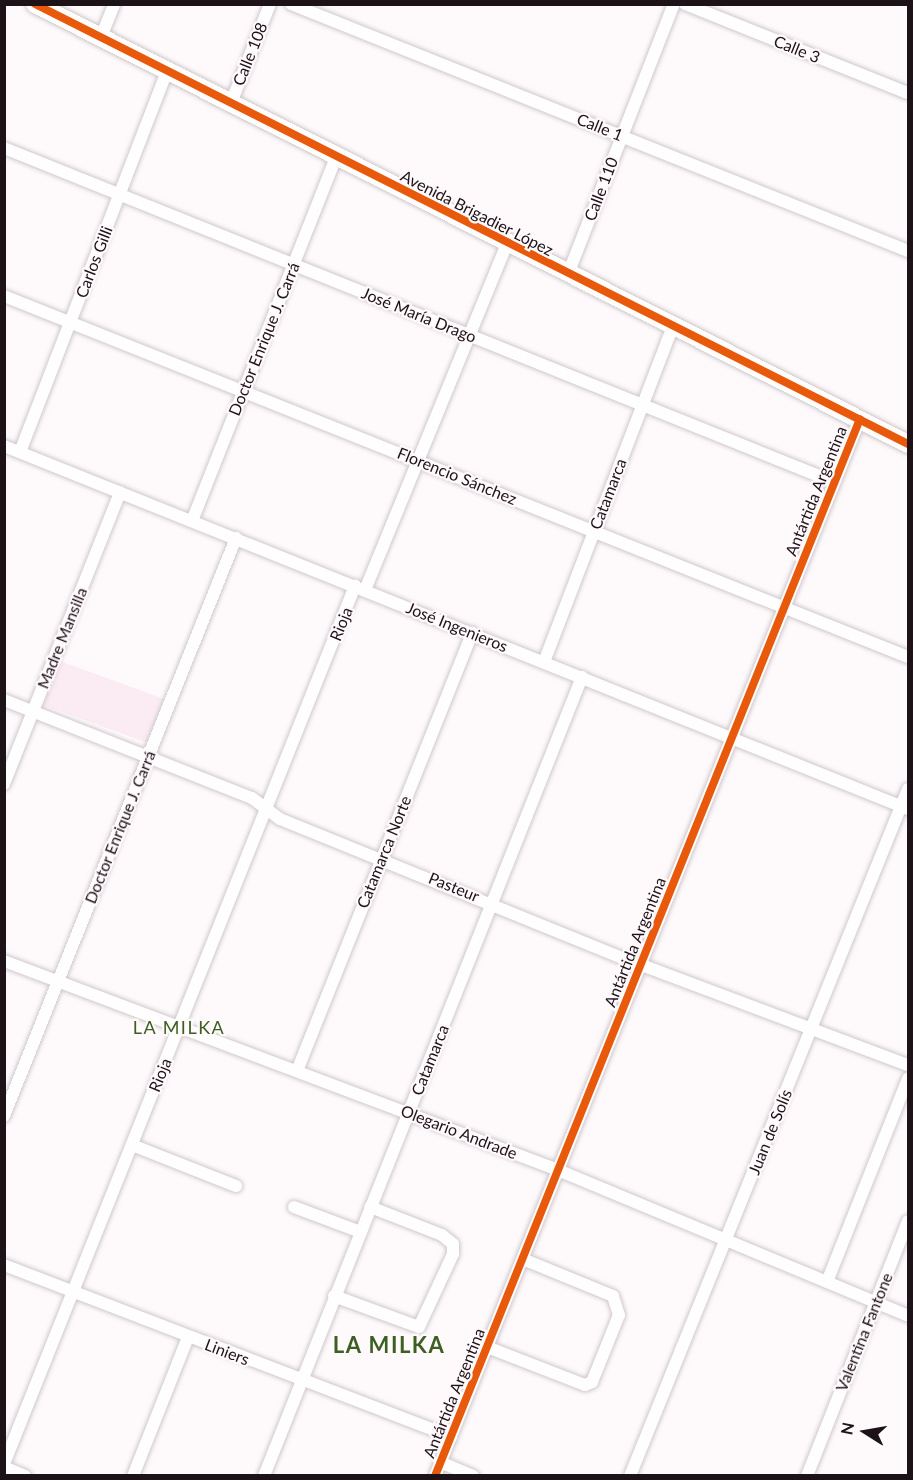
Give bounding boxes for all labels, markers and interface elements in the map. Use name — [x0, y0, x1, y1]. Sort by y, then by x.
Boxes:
street label: Calle 108 — [229, 20, 271, 88]
street label: Calle 3 — [771, 31, 823, 67]
street label: Calle 1 — [574, 109, 626, 145]
street label: Calle 110 — [580, 154, 622, 224]
street label: Avenida Brigadier López — [397, 166, 557, 260]
street label: Carlos Gilli — [72, 223, 116, 301]
street label: Doctor Enrique J. Carrá — [224, 259, 304, 419]
street label: José María Drago — [359, 283, 479, 347]
street label: Antártida Argentina — [781, 423, 851, 559]
street label: Florencio Sánchez — [395, 443, 519, 509]
street label: Catamarca — [586, 456, 630, 532]
street label: Madre Mansilla — [33, 585, 91, 691]
street label: José Ingenieros — [403, 598, 511, 656]
street label: Rioja — [326, 604, 356, 644]
street label: Doctor Enrique J. Carrá — [80, 747, 160, 907]
street label: Catamarca Norte — [353, 793, 415, 911]
street label: Pasteur — [426, 868, 482, 906]
street label: Antártida Argentina — [600, 874, 670, 1010]
district label: LA MILKA — [132, 1016, 226, 1038]
street label: Catamarca — [407, 1022, 453, 1098]
street label: Rioja — [145, 1055, 175, 1095]
street label: Juan de Solís — [744, 1087, 796, 1177]
street label: Olegario Andrade — [398, 1101, 520, 1163]
street label: Valentina Fantone — [831, 1270, 897, 1394]
street label: Antártida Argentina — [419, 1325, 489, 1461]
district label: LA MILKA — [332, 1332, 446, 1358]
street label: Liniers — [202, 1335, 252, 1369]
north arrow — [835, 1402, 895, 1462]
text: N — [836, 1421, 857, 1436]

